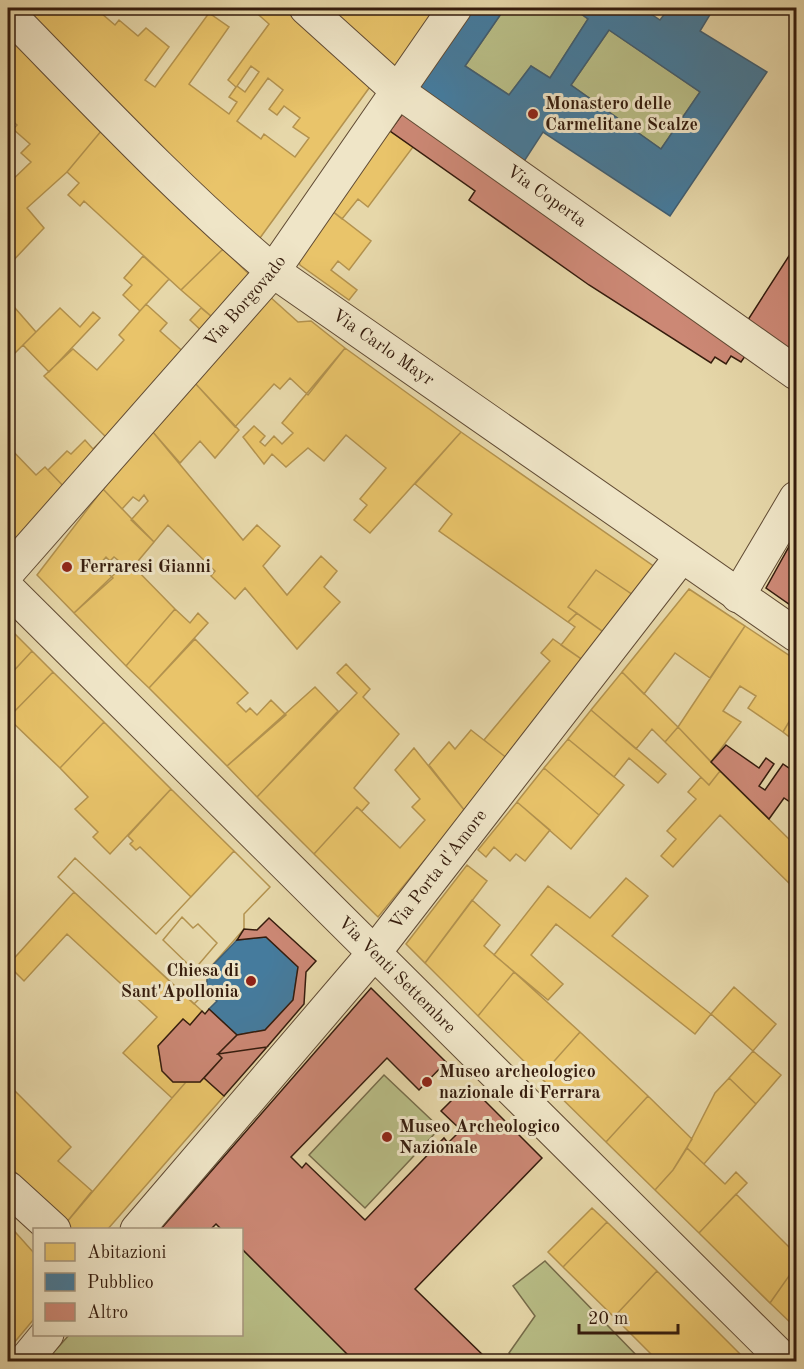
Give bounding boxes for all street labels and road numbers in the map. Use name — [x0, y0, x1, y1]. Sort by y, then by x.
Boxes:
street label: Via Coperta — [503, 162, 590, 231]
street label: Via Borgovado — [201, 252, 290, 351]
street label: Via Carlo Mayr — [329, 306, 438, 389]
street label: Via Porta d'Amore — [387, 806, 491, 933]
street label: Via Venti Settembre — [334, 913, 459, 1037]

